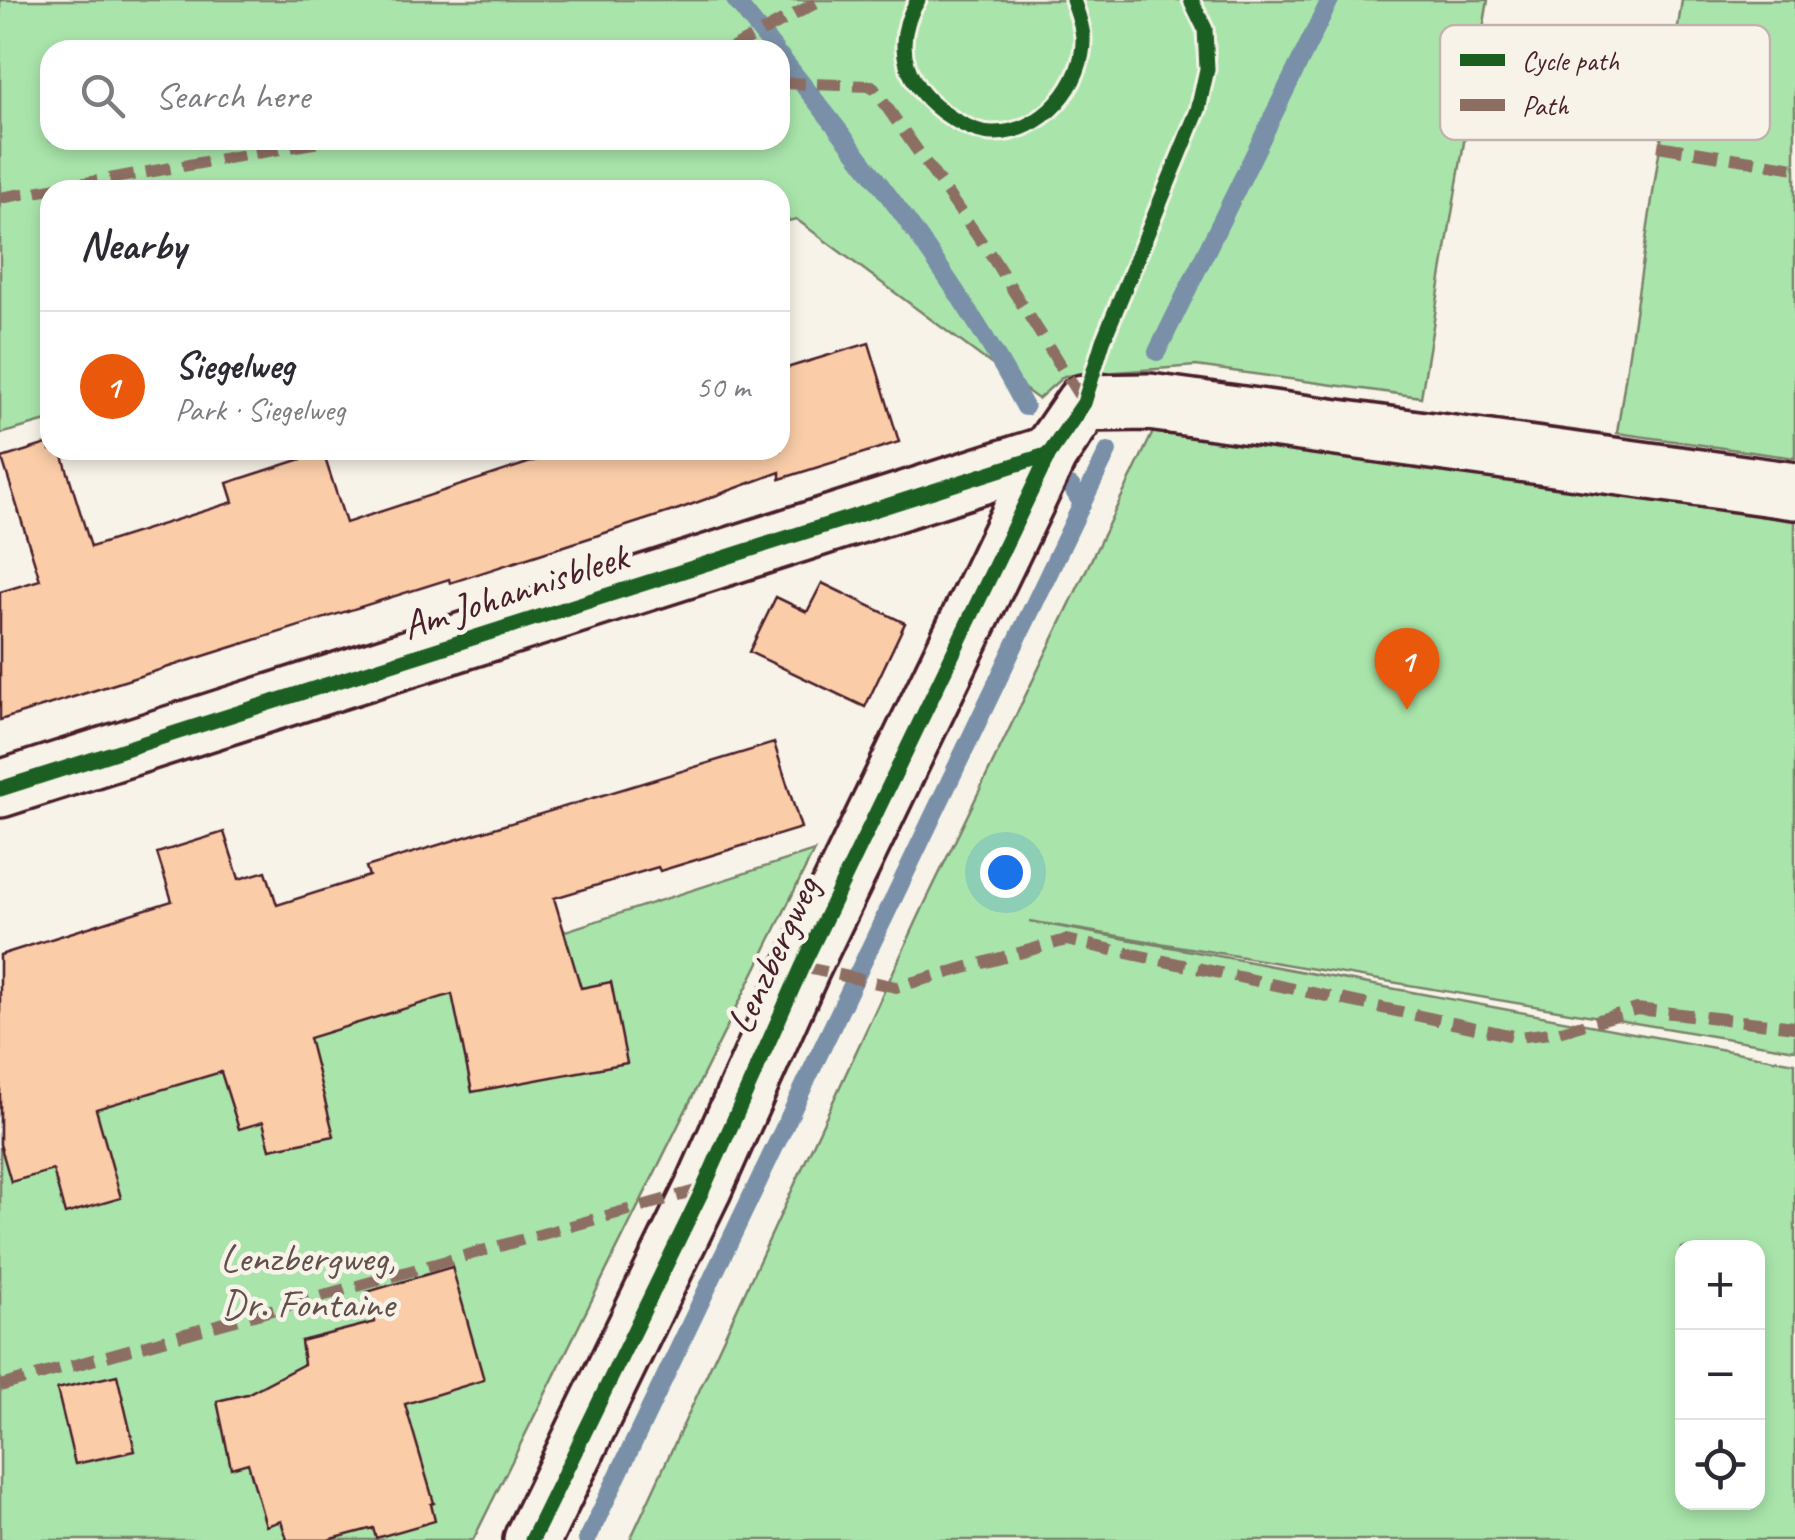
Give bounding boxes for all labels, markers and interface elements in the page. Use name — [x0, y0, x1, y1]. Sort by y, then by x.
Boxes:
legend — [1440, 25, 1770, 140]
search box — [40, 40, 790, 150]
text: Cycle path — [1522, 43, 1619, 78]
icon: search — [75, 68, 130, 123]
text: Search here — [155, 72, 310, 119]
text: Path — [1522, 88, 1569, 123]
text: Nearby — [80, 219, 186, 272]
text: Siegelweg — [175, 342, 294, 389]
text: 1 — [105, 366, 120, 407]
text: 50 m — [696, 366, 750, 407]
text: Park · Siegelweg — [175, 389, 345, 430]
street label: Am Johannisbleek — [396, 530, 636, 651]
pin: 1 — [1374, 628, 1440, 710]
your location — [980, 847, 1031, 898]
street label: Lenzbergweg — [715, 867, 832, 1041]
park label: Lenzbergweg, Dr. Fontaine — [220, 1233, 397, 1329]
map controls — [1675, 1240, 1765, 1510]
button: + — [1675, 1240, 1765, 1330]
button: − — [1675, 1330, 1765, 1420]
button: locate — [1675, 1420, 1765, 1510]

